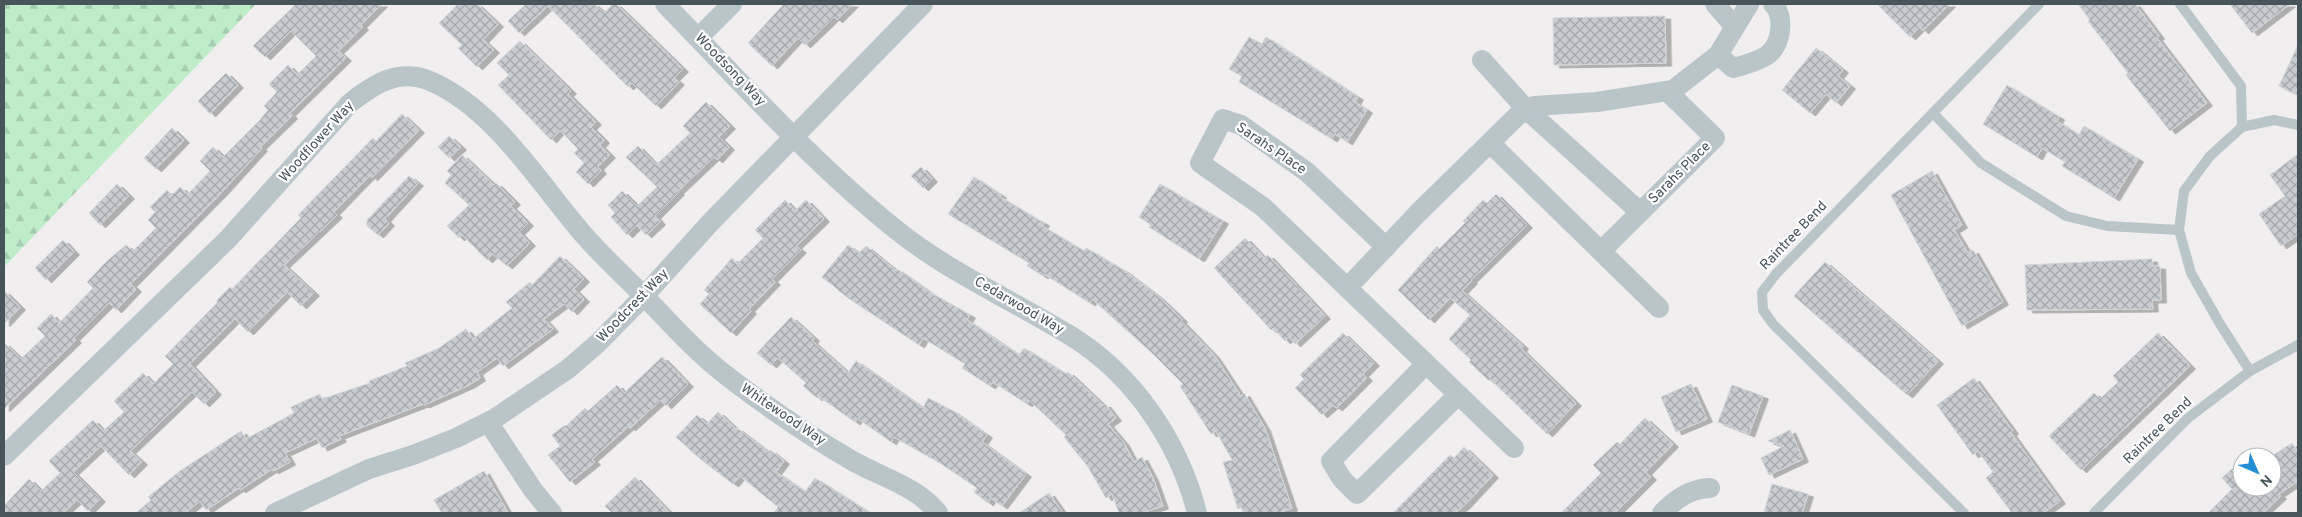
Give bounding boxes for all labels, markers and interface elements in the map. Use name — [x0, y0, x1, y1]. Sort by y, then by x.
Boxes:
street label: Woodsong Way — [691, 30, 769, 110]
street label: Woodflower Way — [276, 98, 358, 186]
street label: Sarahs Place — [1233, 119, 1309, 179]
street label: Sarahs Place — [1645, 138, 1715, 208]
street label: Raintree Bend — [1757, 198, 1831, 274]
street label: Woodcrest Way — [594, 266, 672, 346]
street label: Cedarwood Way — [971, 273, 1067, 339]
street label: Whitewood Way — [737, 380, 829, 450]
street label: Raintree Bend — [2120, 394, 2196, 468]
north arrow — [2232, 447, 2282, 497]
text: N — [2256, 471, 2275, 490]

